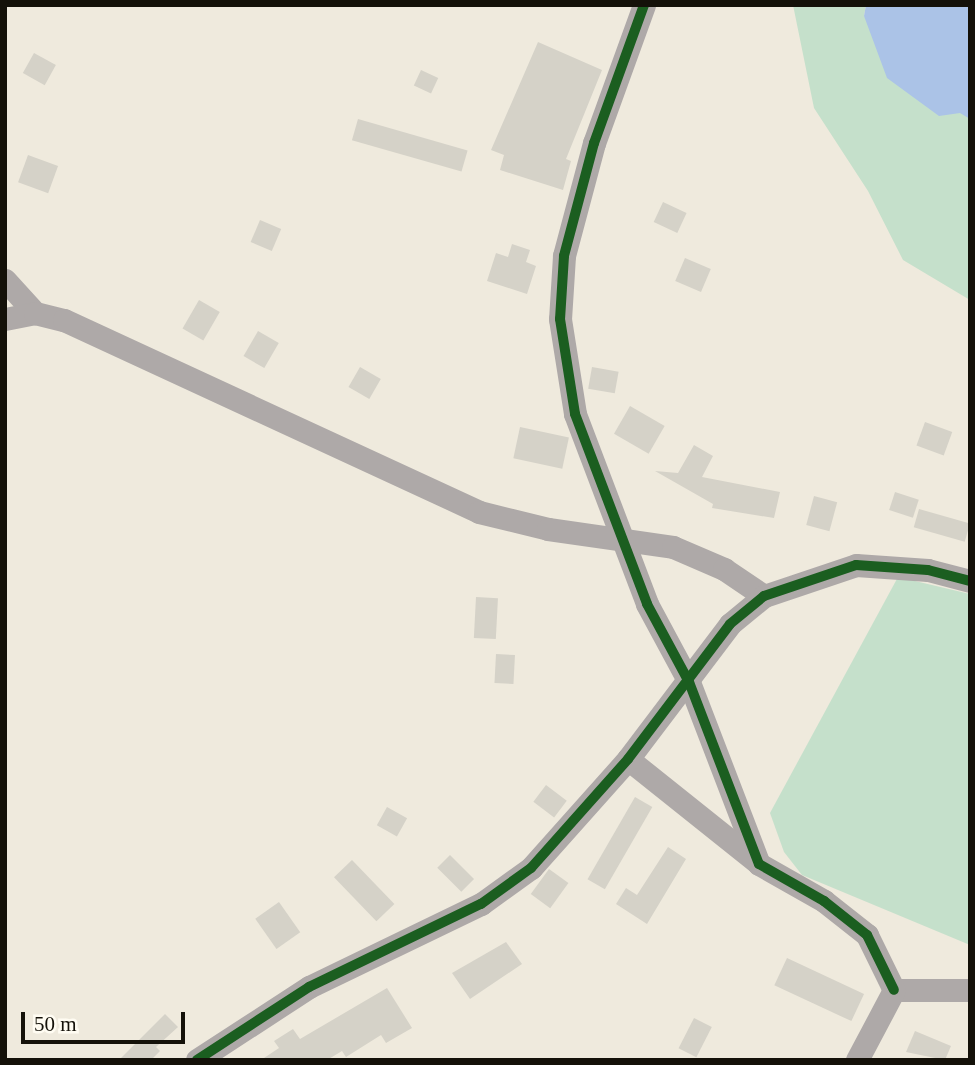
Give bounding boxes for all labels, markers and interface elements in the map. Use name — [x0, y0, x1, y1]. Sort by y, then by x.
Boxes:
scale bar — [24, 998, 189, 1042]
text: 50 m — [34, 1012, 77, 1036]

